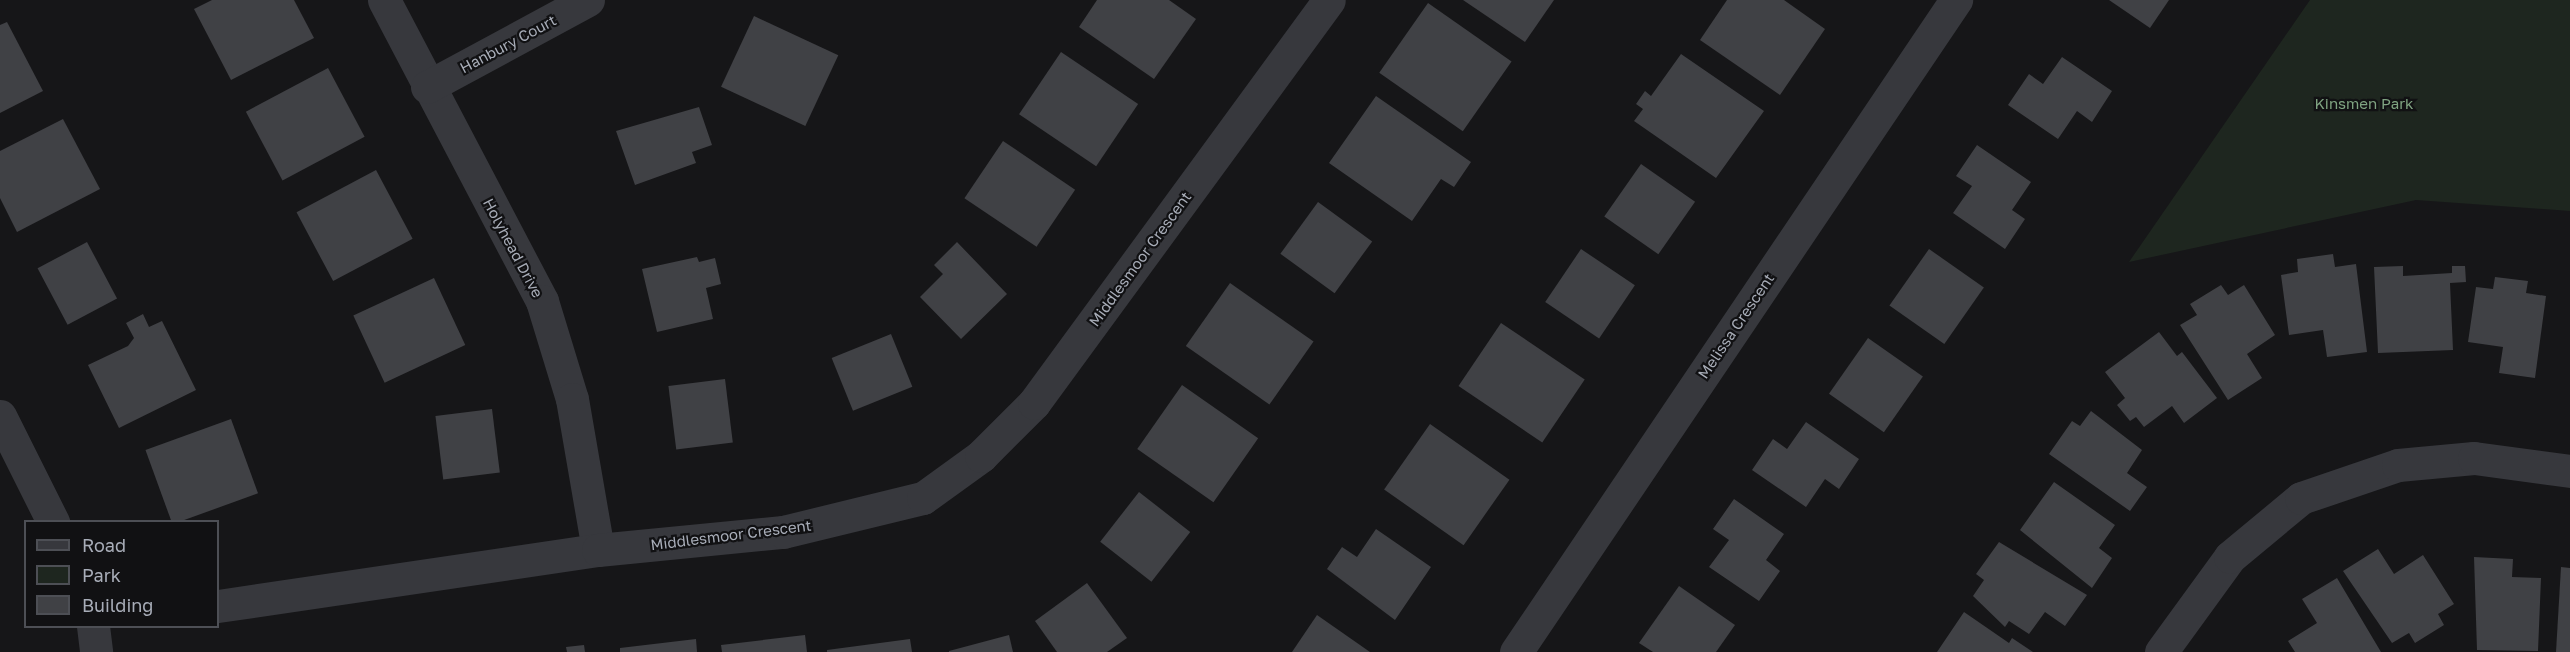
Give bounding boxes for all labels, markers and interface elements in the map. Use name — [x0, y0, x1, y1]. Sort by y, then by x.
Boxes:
street label: Hanbury Court — [457, 11, 559, 77]
park label: Kinsmen Park — [2315, 95, 2413, 113]
street label: Middlesmoor Crescent — [1085, 188, 1195, 330]
street label: Holyhead Drive — [479, 195, 547, 301]
street label: Melissa Crescent — [1694, 270, 1778, 382]
street label: Middlesmoor Crescent — [649, 516, 813, 554]
legend — [24, 520, 219, 628]
text: Road — [82, 534, 126, 556]
text: Park — [82, 564, 121, 586]
text: Building — [82, 594, 153, 616]

